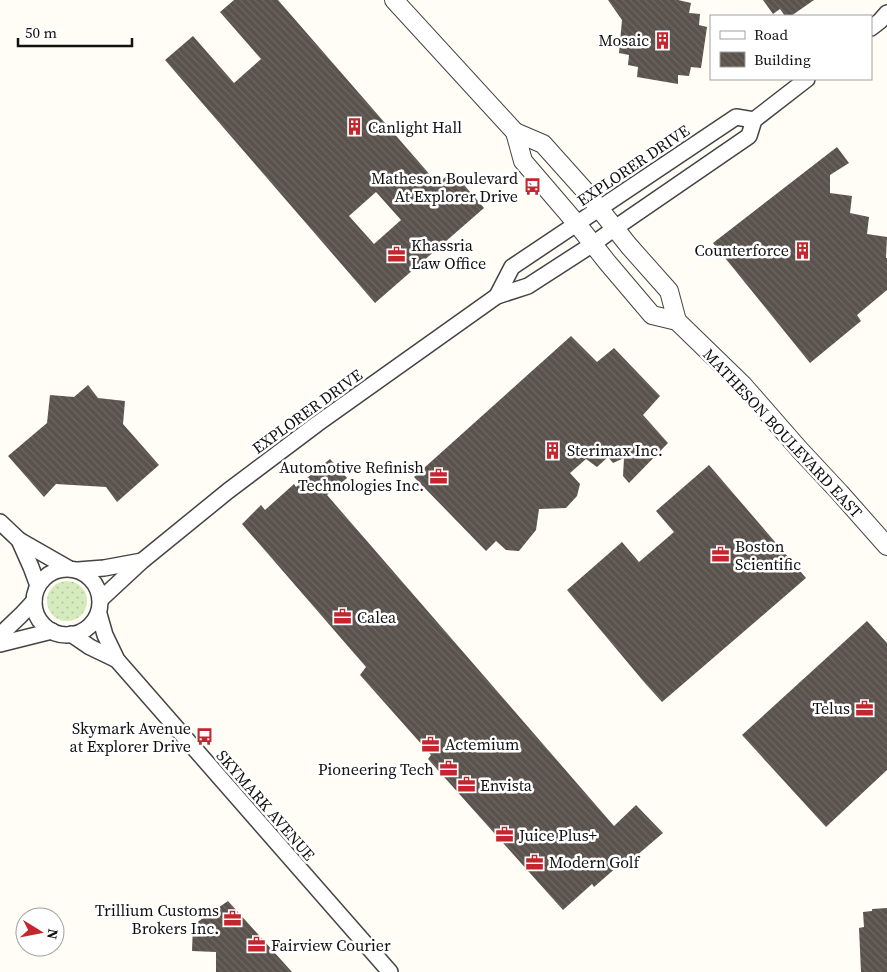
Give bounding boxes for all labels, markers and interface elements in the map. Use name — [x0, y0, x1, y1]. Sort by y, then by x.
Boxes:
scale bar — [18, 15, 131, 47]
legend — [710, 15, 872, 80]
text: 50 m — [25, 22, 57, 43]
text: Road — [754, 24, 788, 45]
place label: Mosaic — [598, 29, 649, 51]
building icon: Mosaic — [653, 30, 673, 50]
text: Building — [754, 49, 811, 70]
place label: Canlight Hall — [368, 116, 462, 138]
building icon: Canlight Hall — [344, 117, 364, 137]
street label: EXPLORER DRIVE — [572, 119, 694, 211]
place label: Matheson Boulevard At Explorer Drive — [371, 167, 518, 207]
bus stop icon: Matheson Boulevard At Explorer Drive — [522, 177, 542, 197]
place label: Khassria Law Office — [411, 234, 486, 274]
place label: Counterforce — [694, 239, 789, 261]
building icon: Counterforce — [793, 240, 813, 260]
office icon: Khassria Law Office — [387, 244, 407, 264]
street label: MATHESON BOULEVARD EAST — [698, 343, 868, 523]
street label: EXPLORER DRIVE — [247, 363, 367, 458]
place label: Sterimax Inc. — [567, 439, 663, 461]
building icon: Sterimax Inc. — [543, 440, 563, 460]
place label: Automotive Refinish Technologies Inc. — [279, 456, 424, 496]
office icon: Automotive Refinish Technologies Inc. — [428, 466, 448, 486]
place label: Boston Scientific — [735, 535, 801, 575]
office icon: Boston Scientific — [711, 545, 731, 565]
place label: Calea — [357, 606, 397, 628]
office icon: Calea — [333, 607, 353, 627]
place label: Telus — [813, 697, 850, 719]
office icon: Telus — [854, 698, 874, 718]
place label: Skymark Avenue at Explorer Drive — [70, 717, 191, 757]
bus stop icon: Skymark Avenue at Explorer Drive — [195, 727, 215, 747]
place label: Actemium — [445, 733, 519, 755]
office icon: Actemium — [421, 734, 441, 754]
street label: SKYMARK AVENUE — [212, 745, 320, 865]
place label: Pioneering Tech — [318, 758, 434, 780]
office icon: Pioneering Tech — [438, 759, 458, 779]
place label: Envista — [480, 774, 533, 796]
office icon: Envista — [456, 775, 476, 795]
place label: Juice Plus+ — [518, 824, 598, 846]
office icon: Juice Plus+ — [495, 825, 515, 845]
place label: Modern Golf — [549, 851, 641, 873]
office icon: Modern Golf — [525, 852, 545, 872]
place label: Trillium Customs Brokers Inc. — [95, 899, 219, 939]
north arrow — [15, 907, 65, 957]
office icon: Trillium Customs Brokers Inc. — [223, 909, 243, 929]
text: N — [42, 927, 64, 941]
place label: Fairview Courier — [271, 934, 391, 956]
office icon: Fairview Courier — [247, 935, 267, 955]

